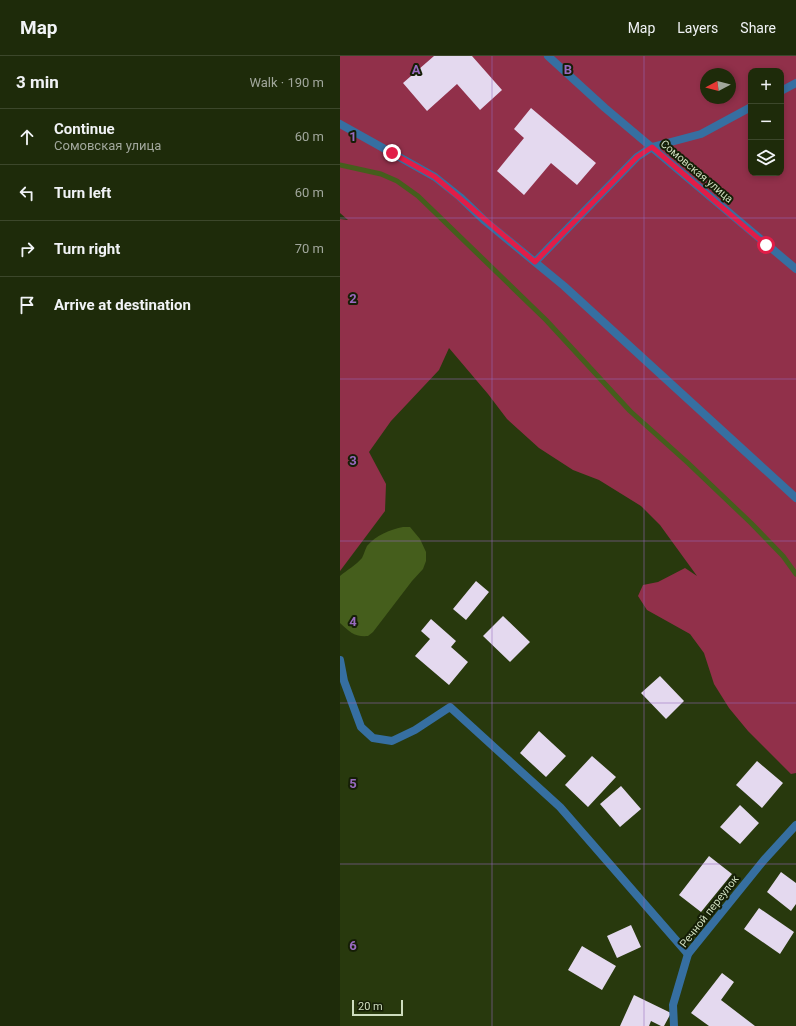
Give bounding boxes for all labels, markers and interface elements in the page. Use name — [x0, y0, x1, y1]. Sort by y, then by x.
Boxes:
text: Map — [20, 16, 58, 39]
text: Map — [628, 20, 655, 36]
text: Layers — [677, 20, 718, 36]
text: Share — [740, 20, 776, 36]
text: A — [412, 62, 421, 77]
text: B — [564, 62, 572, 77]
north arrow — [700, 68, 736, 104]
map controls — [748, 68, 784, 176]
button: + — [748, 68, 784, 104]
text: 3 min — [16, 72, 59, 92]
text: Walk · 190 m — [249, 75, 324, 90]
button: − — [748, 104, 784, 140]
text: Continue — [54, 120, 115, 138]
icon: ahead — [16, 126, 38, 148]
text: 60 m — [295, 129, 324, 144]
text: 1 — [349, 129, 357, 144]
street label: Сомовская улица — [658, 137, 736, 206]
text: Сомовская улица — [54, 138, 161, 153]
button: layers — [748, 140, 784, 176]
route end — [383, 144, 401, 162]
icon: left — [16, 182, 38, 204]
text: Turn left — [54, 184, 111, 202]
text: 60 m — [295, 185, 324, 200]
route start — [757, 236, 775, 254]
icon: right — [16, 238, 38, 260]
text: Turn right — [54, 240, 120, 258]
text: 70 m — [295, 241, 324, 256]
text: 2 — [349, 291, 357, 306]
icon: arrive — [16, 294, 38, 316]
text: Arrive at destination — [54, 296, 191, 314]
text: 3 — [349, 453, 357, 468]
text: 4 — [349, 614, 357, 629]
text: 5 — [349, 776, 357, 791]
street label: Речной переулок — [677, 873, 742, 950]
text: 6 — [349, 938, 357, 953]
scale bar — [352, 998, 403, 1017]
text: 20 m — [358, 1000, 383, 1013]

